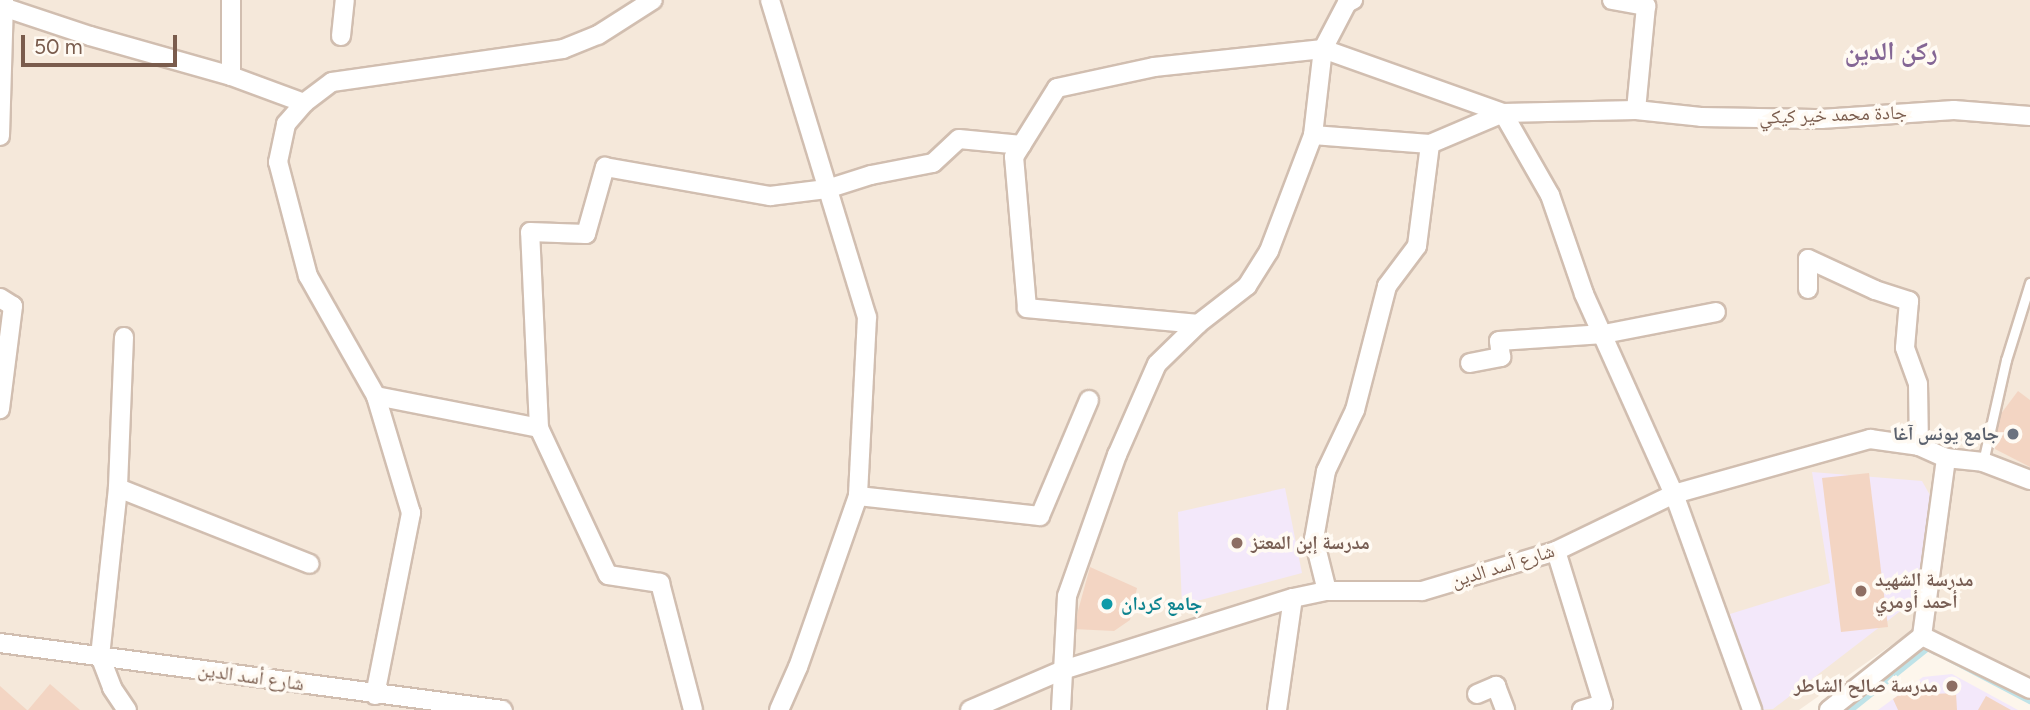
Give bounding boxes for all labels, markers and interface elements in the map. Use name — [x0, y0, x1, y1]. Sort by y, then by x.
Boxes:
scale bar — [24, 21, 180, 65]
text: 50 m — [34, 34, 83, 59]
district label: ركن الدين — [1844, 36, 1938, 68]
street label: جادة محمد خير كيكي — [1759, 101, 1907, 129]
place label: جامع يونس آغا — [1893, 423, 1999, 445]
marker: جامع يونس آغا — [2005, 426, 2021, 442]
place label: مدرسة إبن المعتز — [1251, 532, 1370, 554]
marker: مدرسة إبن المعتز — [1229, 535, 1245, 551]
street label: شارع أسد الدين — [1449, 539, 1557, 593]
place label: مدرسة الشهيد أحمد أومري — [1875, 569, 1973, 613]
marker: مدرسة الشهيد أحمد أومري — [1853, 583, 1869, 599]
place label: جامع كردان — [1121, 593, 1202, 615]
marker: جامع كردان — [1099, 596, 1115, 612]
street label: شارع أسد الدين — [197, 658, 305, 696]
place label: مدرسة صالح الشاطر — [1794, 675, 1938, 697]
marker: مدرسة صالح الشاطر — [1944, 678, 1960, 694]

